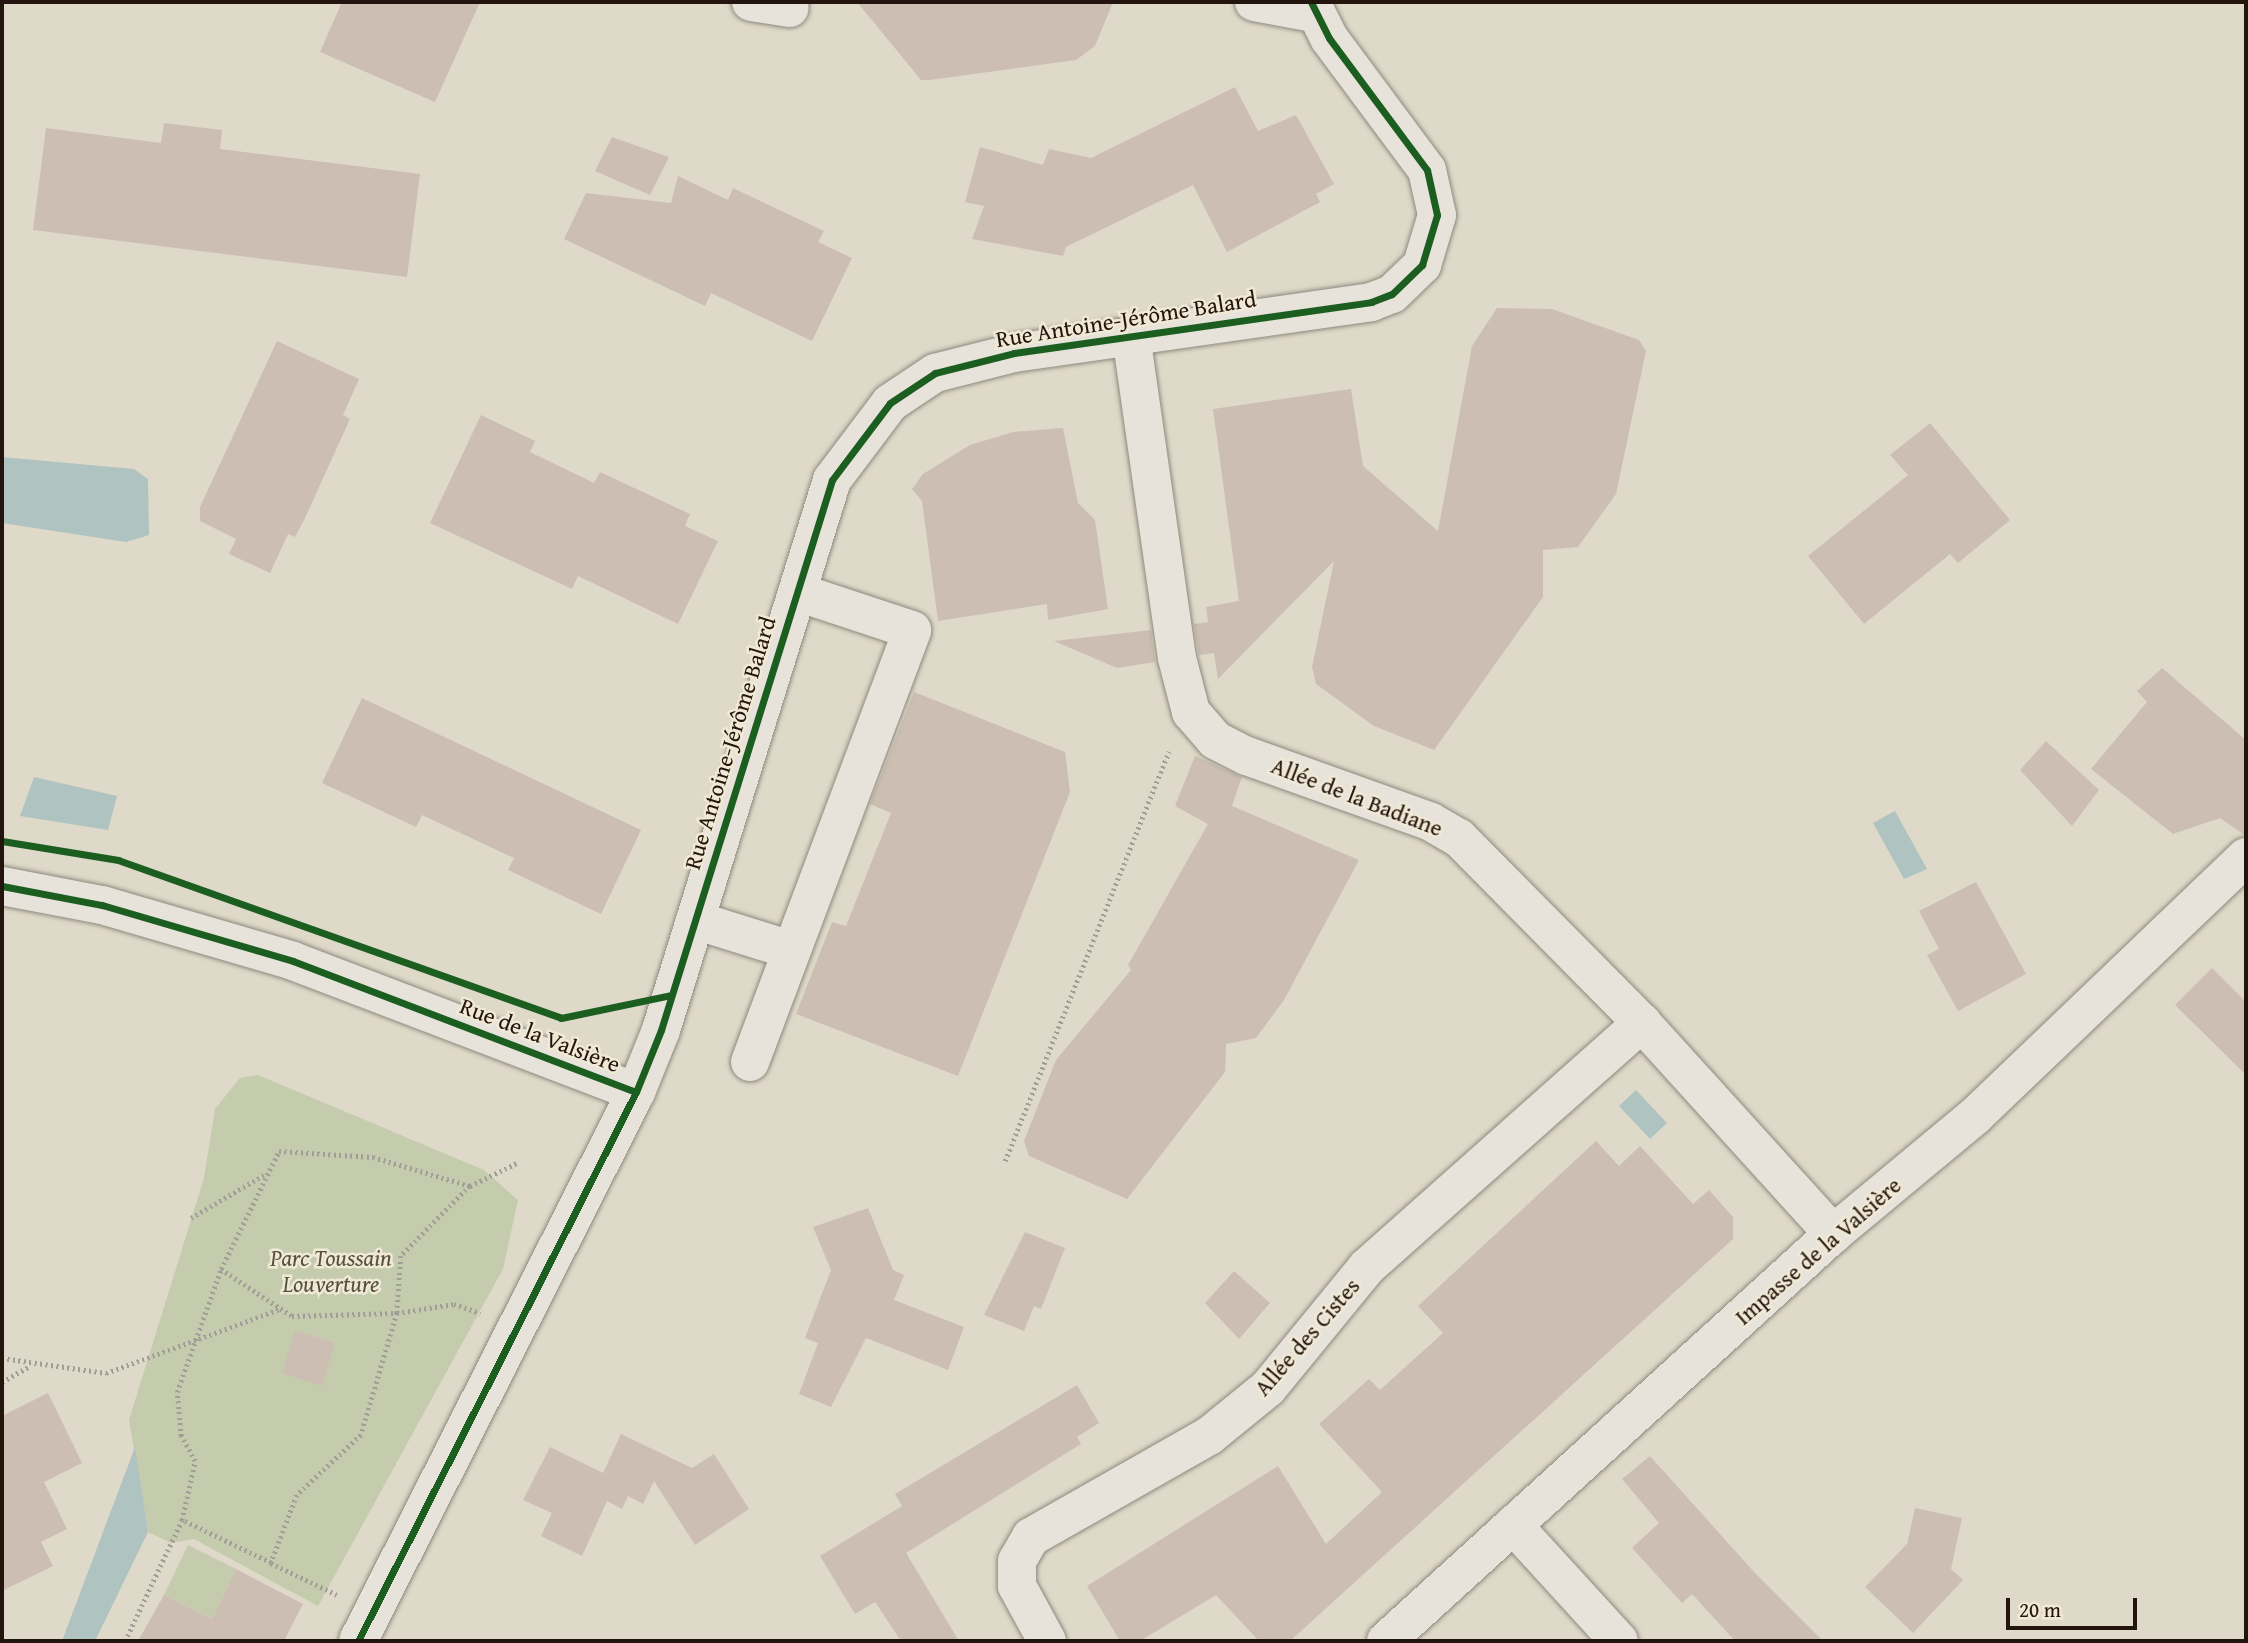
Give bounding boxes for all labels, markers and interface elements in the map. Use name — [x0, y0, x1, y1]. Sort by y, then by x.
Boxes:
street label: Rue Antoine-Jérôme Balard — [994, 285, 1258, 353]
street label: Rue Antoine-Jérôme Balard — [678, 613, 782, 873]
street label: Allée de la Badiane — [1267, 752, 1447, 842]
street label: Rue de la Valsière — [456, 992, 624, 1078]
street label: Impasse de la Valsière — [1729, 1171, 1907, 1331]
park label: Parc Toussain Louverture — [270, 1244, 392, 1298]
street label: Allée des Cistes — [1248, 1273, 1366, 1401]
scale bar — [2010, 1584, 2141, 1628]
text: 20 m — [2019, 1594, 2061, 1625]

